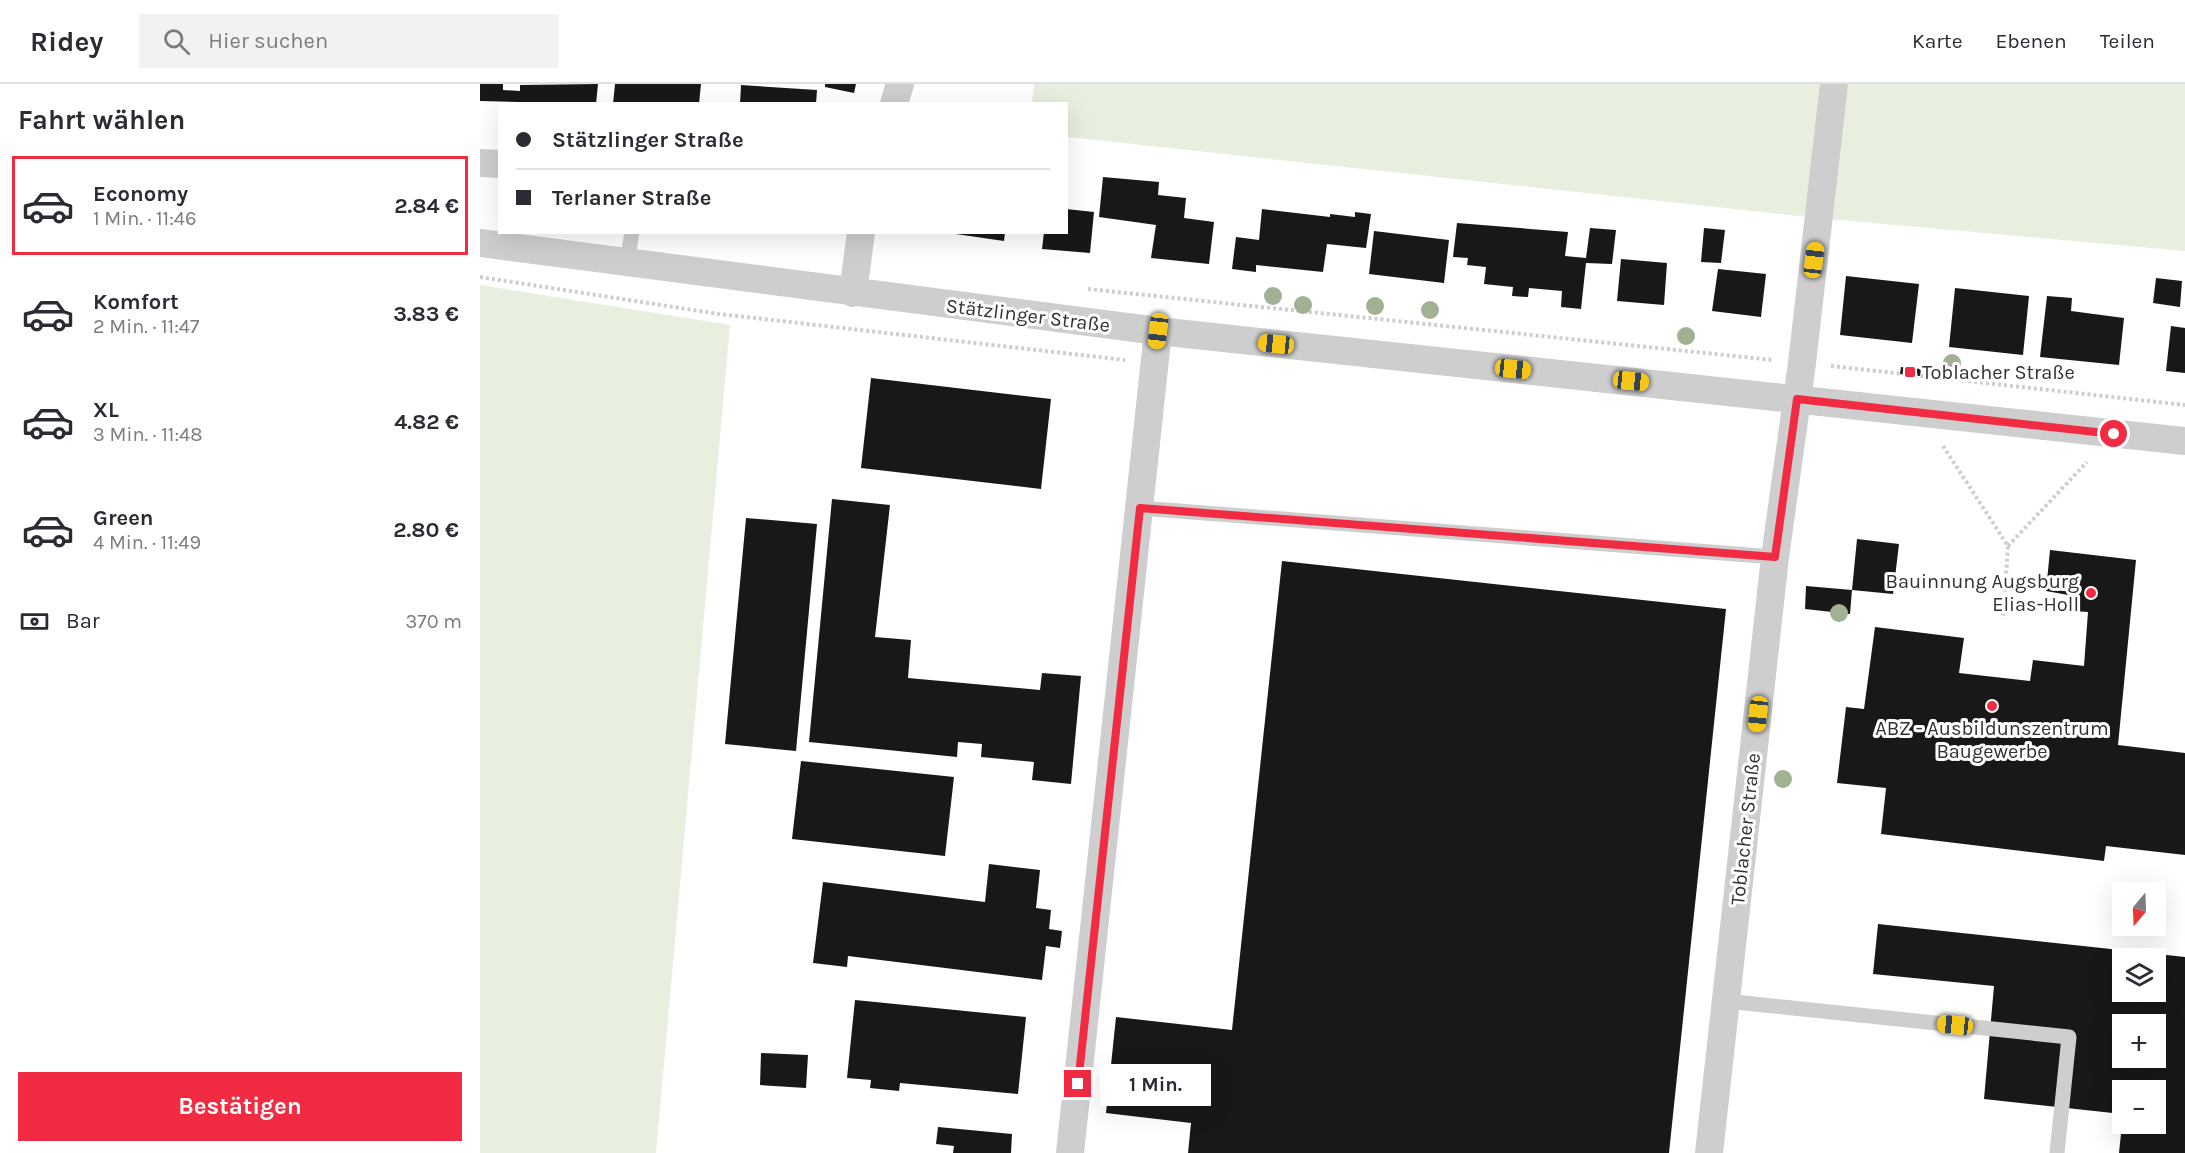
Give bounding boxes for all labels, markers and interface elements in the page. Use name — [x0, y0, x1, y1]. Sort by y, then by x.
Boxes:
search box — [139, 14, 559, 68]
text: Ridey — [30, 25, 103, 58]
icon: search — [160, 25, 193, 58]
text: Hier suchen — [208, 28, 328, 54]
text: Karte — [1912, 29, 1963, 53]
text: Ebenen — [1996, 29, 2067, 53]
text: Teilen — [2100, 29, 2155, 53]
text: Fahrt wählen — [18, 104, 185, 136]
text: Stätzlinger Straße — [552, 127, 744, 153]
icon: car — [21, 179, 75, 233]
text: Economy — [93, 181, 188, 207]
text: Terlaner Straße — [552, 185, 711, 211]
text: 2.84 € — [394, 193, 459, 219]
text: 1 Min. · 11:46 — [93, 207, 196, 230]
car — [1803, 241, 1825, 279]
icon: car — [21, 287, 75, 341]
text: Komfort — [93, 289, 179, 315]
street label: Stätzlinger Straße — [945, 294, 1111, 337]
text: 3.83 € — [393, 301, 459, 327]
car — [1147, 312, 1169, 350]
text: 2 Min. · 11:47 — [93, 315, 199, 338]
car — [1257, 333, 1295, 355]
car — [1494, 358, 1532, 380]
place label: Toblacher Straße — [1922, 361, 2075, 384]
marker: Toblacher Straße — [1903, 365, 1917, 379]
car — [1612, 370, 1650, 392]
icon: car — [21, 395, 75, 449]
text: XL — [93, 397, 119, 423]
text: 4.82 € — [394, 409, 459, 435]
route start — [2100, 420, 2127, 447]
text: 3 Min. · 11:48 — [93, 423, 202, 446]
icon: car — [21, 503, 75, 557]
text: Green — [93, 505, 154, 531]
text: 2.80 € — [393, 517, 459, 543]
text: 4 Min. · 11:49 — [93, 531, 201, 554]
place label: Bauinnung Augsburg Elias-Holl — [1886, 570, 2079, 616]
marker: Bauinnung Augsburg Elias-Holl — [2084, 586, 2098, 600]
icon: cash — [18, 605, 51, 638]
text: Bar — [66, 608, 100, 634]
text: 370 m — [405, 610, 462, 633]
car — [1747, 695, 1769, 733]
marker: ABZ - Ausbildunszentrum Baugewerbe — [1985, 699, 1999, 713]
place label: ABZ - Ausbildunszentrum Baugewerbe — [1875, 717, 2109, 763]
street label: Toblacher Straße — [1726, 752, 1765, 906]
north arrow — [2112, 882, 2166, 936]
map controls — [2112, 882, 2166, 1134]
button: layers — [2112, 948, 2166, 1002]
car — [1936, 1014, 1974, 1036]
button: + — [2112, 1014, 2166, 1068]
callout: 1 Min. — [1099, 1063, 1210, 1105]
route end — [1064, 1070, 1091, 1097]
button: Bestätigen — [18, 1072, 462, 1141]
text: 1 Min. — [1129, 1073, 1182, 1096]
button: − — [2112, 1080, 2166, 1134]

